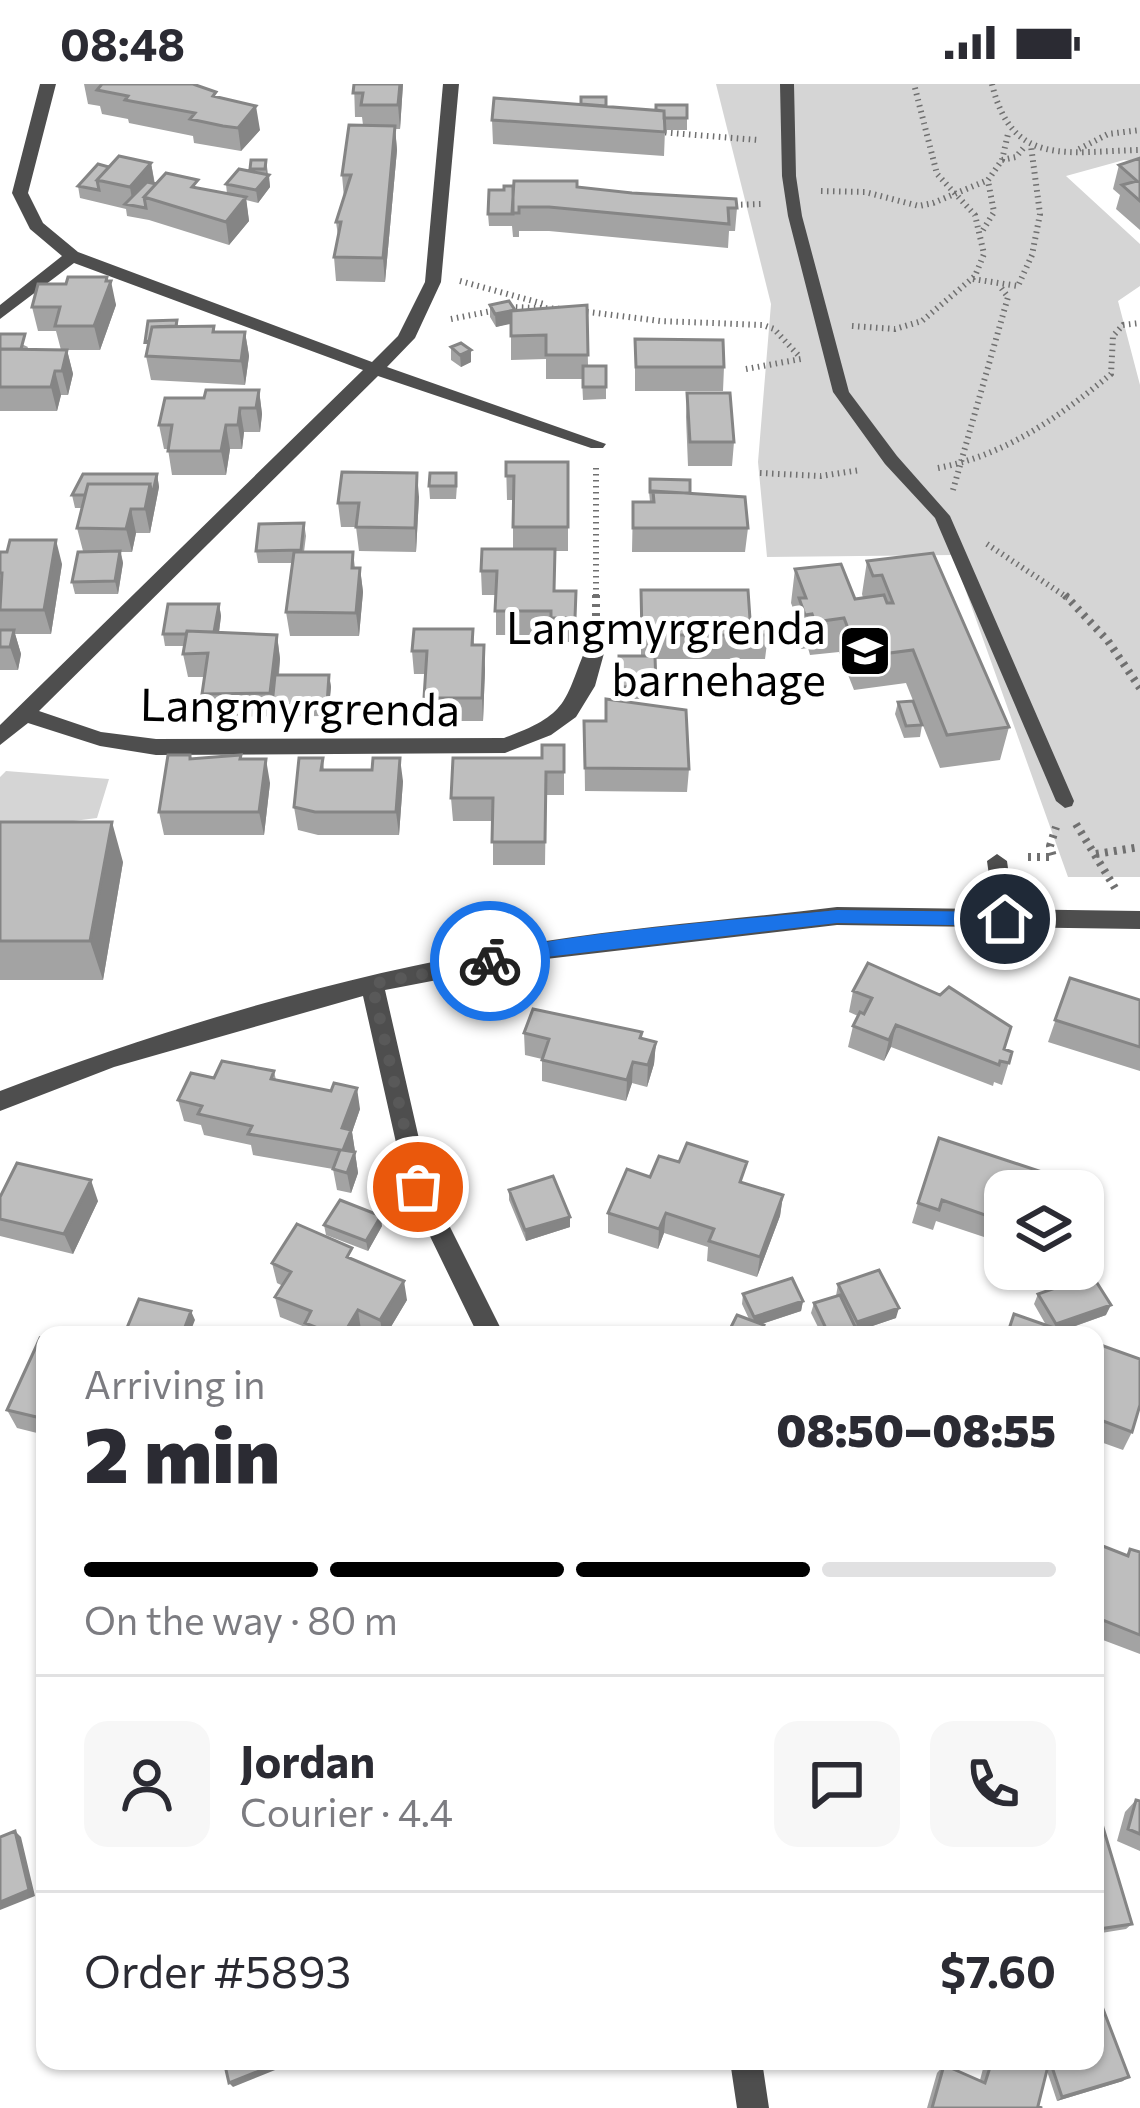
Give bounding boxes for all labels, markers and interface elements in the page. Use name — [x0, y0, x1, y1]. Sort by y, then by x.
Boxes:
text: 08:48 — [60, 15, 185, 70]
place label: Langmyrgrenda barnehage — [506, 598, 826, 705]
school or university icon: Langmyrgrenda barnehage — [837, 623, 893, 679]
street label: Langmyrgrenda — [139, 675, 461, 735]
pin — [954, 868, 1056, 970]
icon: home — [972, 886, 1038, 952]
courier — [430, 901, 550, 1021]
icon: bike — [457, 928, 523, 994]
pin — [367, 1136, 469, 1238]
icon: bag — [385, 1154, 451, 1220]
map controls — [984, 1170, 1104, 1290]
button: layers — [984, 1170, 1104, 1290]
text: Arriving in — [84, 1359, 265, 1407]
text: 08:50–08:55 — [776, 1401, 1056, 1456]
text: 2 min — [84, 1404, 280, 1499]
text: On the way · 80 m — [84, 1595, 398, 1643]
button: person — [84, 1721, 210, 1847]
button: chat — [774, 1721, 900, 1847]
button: phone — [930, 1721, 1056, 1847]
text: Jordan — [240, 1732, 375, 1787]
text: Courier · 4.4 — [240, 1787, 453, 1835]
text: Order #5893 — [84, 1942, 351, 1997]
text: $7.60 — [940, 1942, 1056, 1997]

